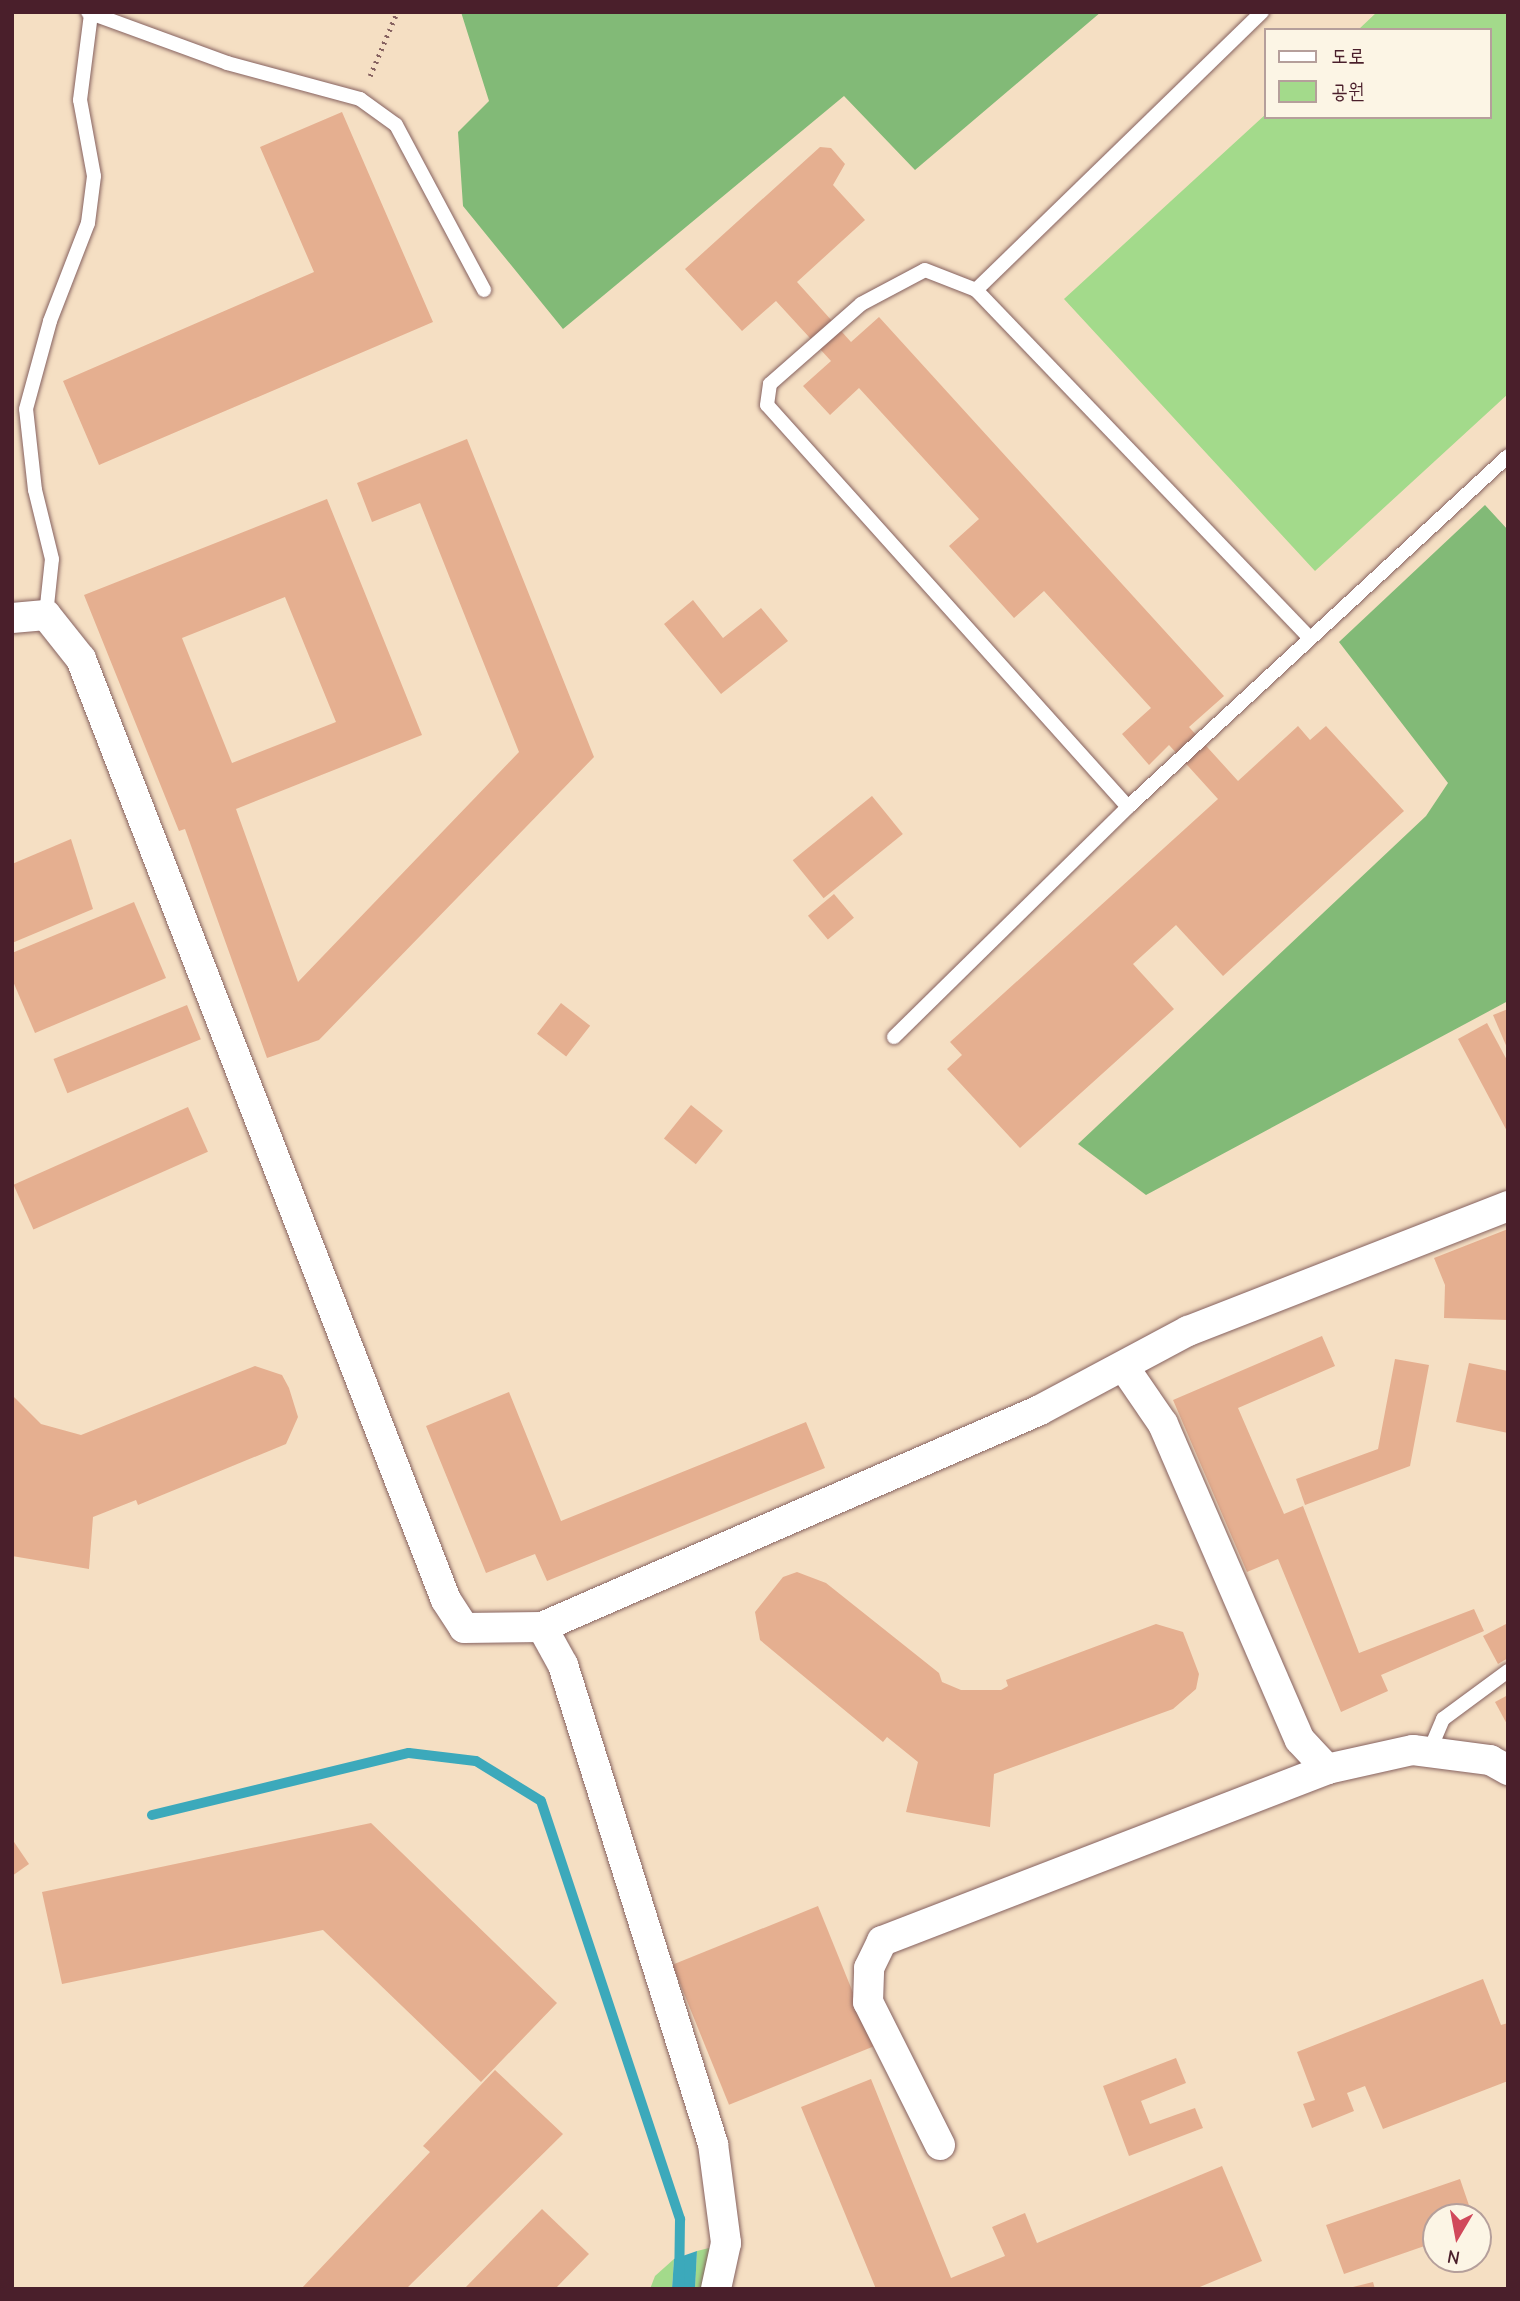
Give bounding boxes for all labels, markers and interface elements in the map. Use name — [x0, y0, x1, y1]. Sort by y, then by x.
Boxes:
legend — [1264, 28, 1492, 119]
text: 도로 — [1331, 44, 1365, 68]
text: 공원 — [1331, 79, 1365, 103]
north arrow — [1422, 2203, 1492, 2273]
text: N — [1446, 2245, 1462, 2269]

